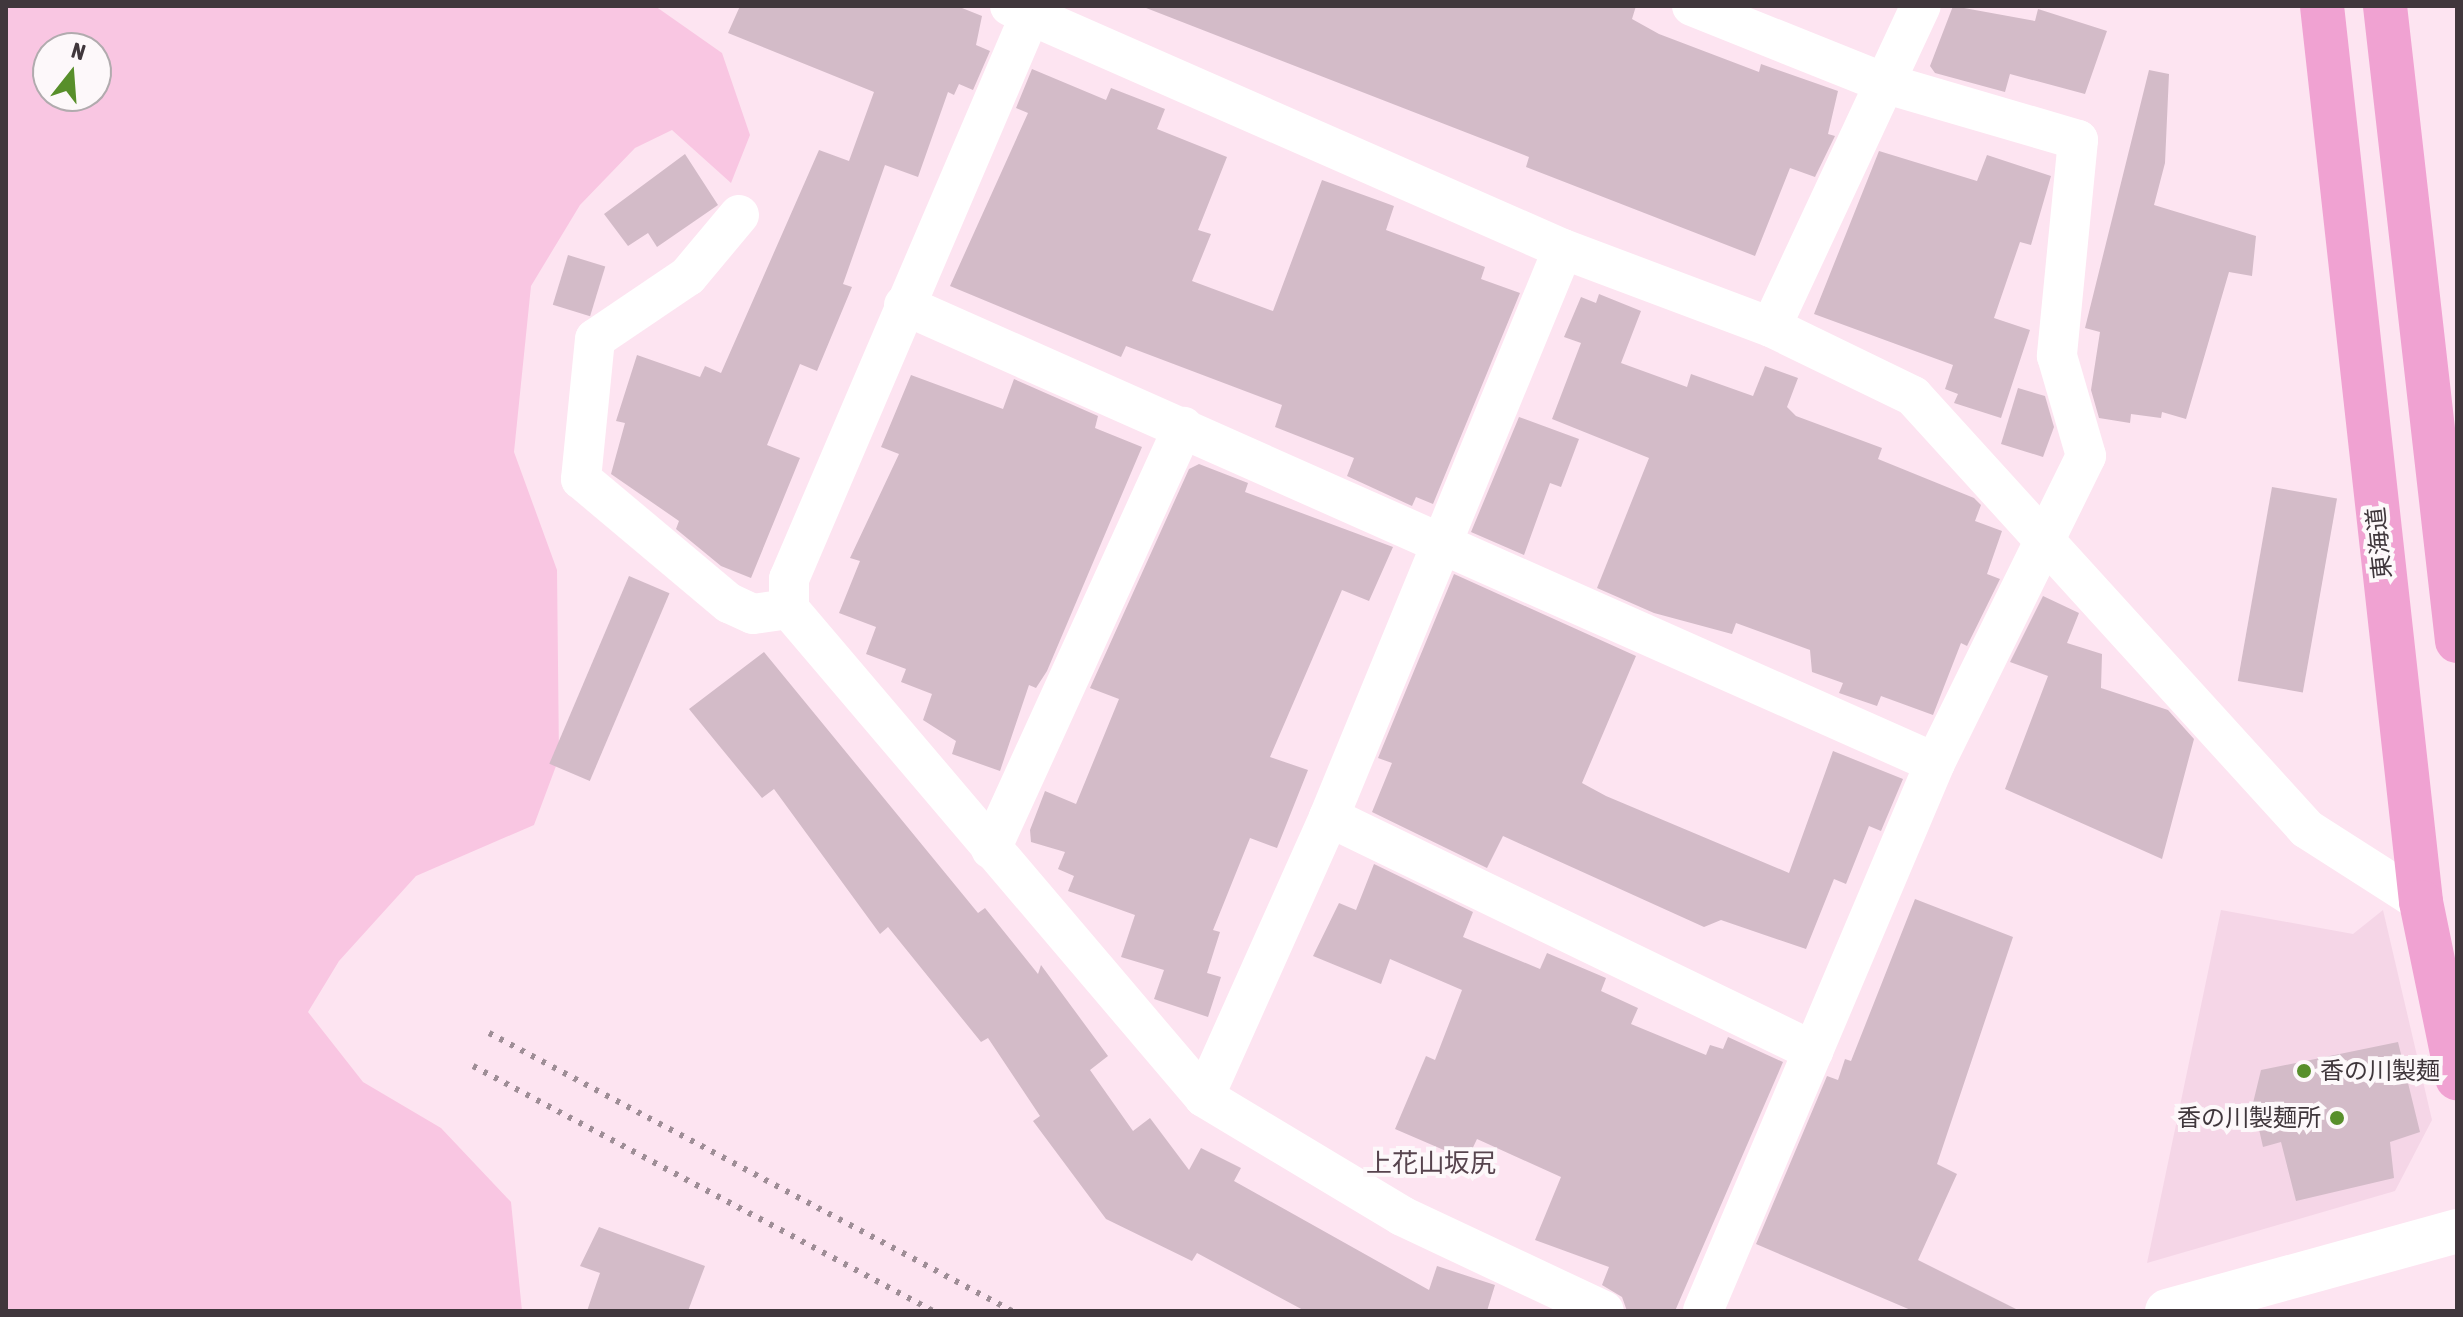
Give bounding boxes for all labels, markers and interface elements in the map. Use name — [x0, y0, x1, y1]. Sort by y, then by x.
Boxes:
north arrow — [32, 32, 112, 112]
text: N — [68, 37, 88, 65]
street label: 東海道 — [2361, 506, 2397, 580]
place label: 香の川製麺 — [2320, 1057, 2440, 1085]
marker: 香の川製麺 — [2295, 1062, 2313, 1080]
place label: 香の川製麺所 — [2177, 1104, 2321, 1132]
marker: 香の川製麺所 — [2328, 1109, 2346, 1127]
district label: 上花山坂尻 — [1366, 1148, 1496, 1180]

